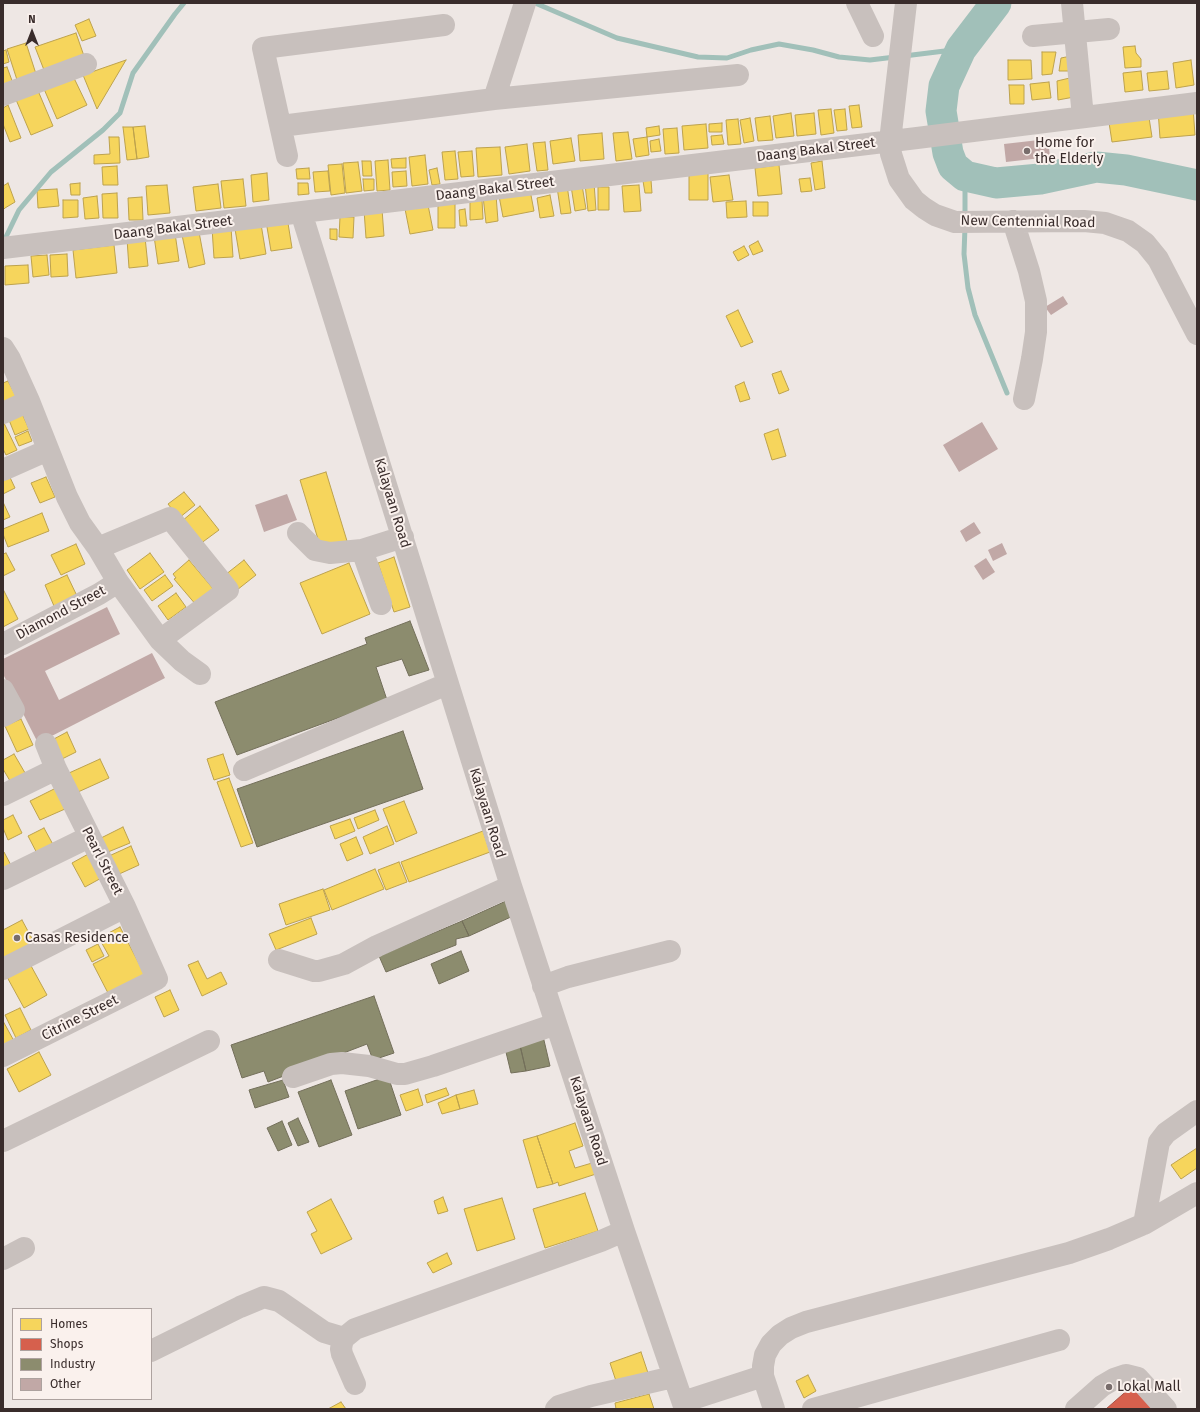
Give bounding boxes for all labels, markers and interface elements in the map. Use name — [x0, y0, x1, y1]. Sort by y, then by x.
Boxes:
north arrow — [12, 12, 52, 52]
text: N — [28, 13, 36, 26]
street label: Daang Bakal Street — [756, 134, 876, 166]
place label: Home for the Elderly — [1035, 135, 1103, 168]
marker: Home for the Elderly — [1022, 146, 1032, 156]
street label: Daang Bakal Street — [435, 173, 555, 205]
street label: Daang Bakal Street — [113, 212, 233, 244]
street label: New Centennial Road — [960, 212, 1096, 232]
street label: Kalayaan Road — [370, 456, 414, 550]
street label: Diamond Street — [13, 582, 109, 644]
street label: Kalayaan Road — [465, 766, 509, 860]
street label: Pearl Street — [78, 824, 126, 898]
place label: Casas Residence — [25, 930, 129, 946]
marker: Casas Residence — [12, 933, 22, 943]
street label: Citrine Street — [39, 992, 121, 1044]
street label: Kalayaan Road — [566, 1074, 610, 1168]
legend — [12, 1308, 152, 1400]
text: Homes — [50, 1317, 88, 1331]
text: Shops — [50, 1337, 83, 1351]
text: Industry — [50, 1357, 95, 1371]
text: Other — [50, 1377, 81, 1391]
place label: Lokal Mall — [1117, 1379, 1181, 1395]
marker: Lokal Mall — [1104, 1382, 1114, 1392]

